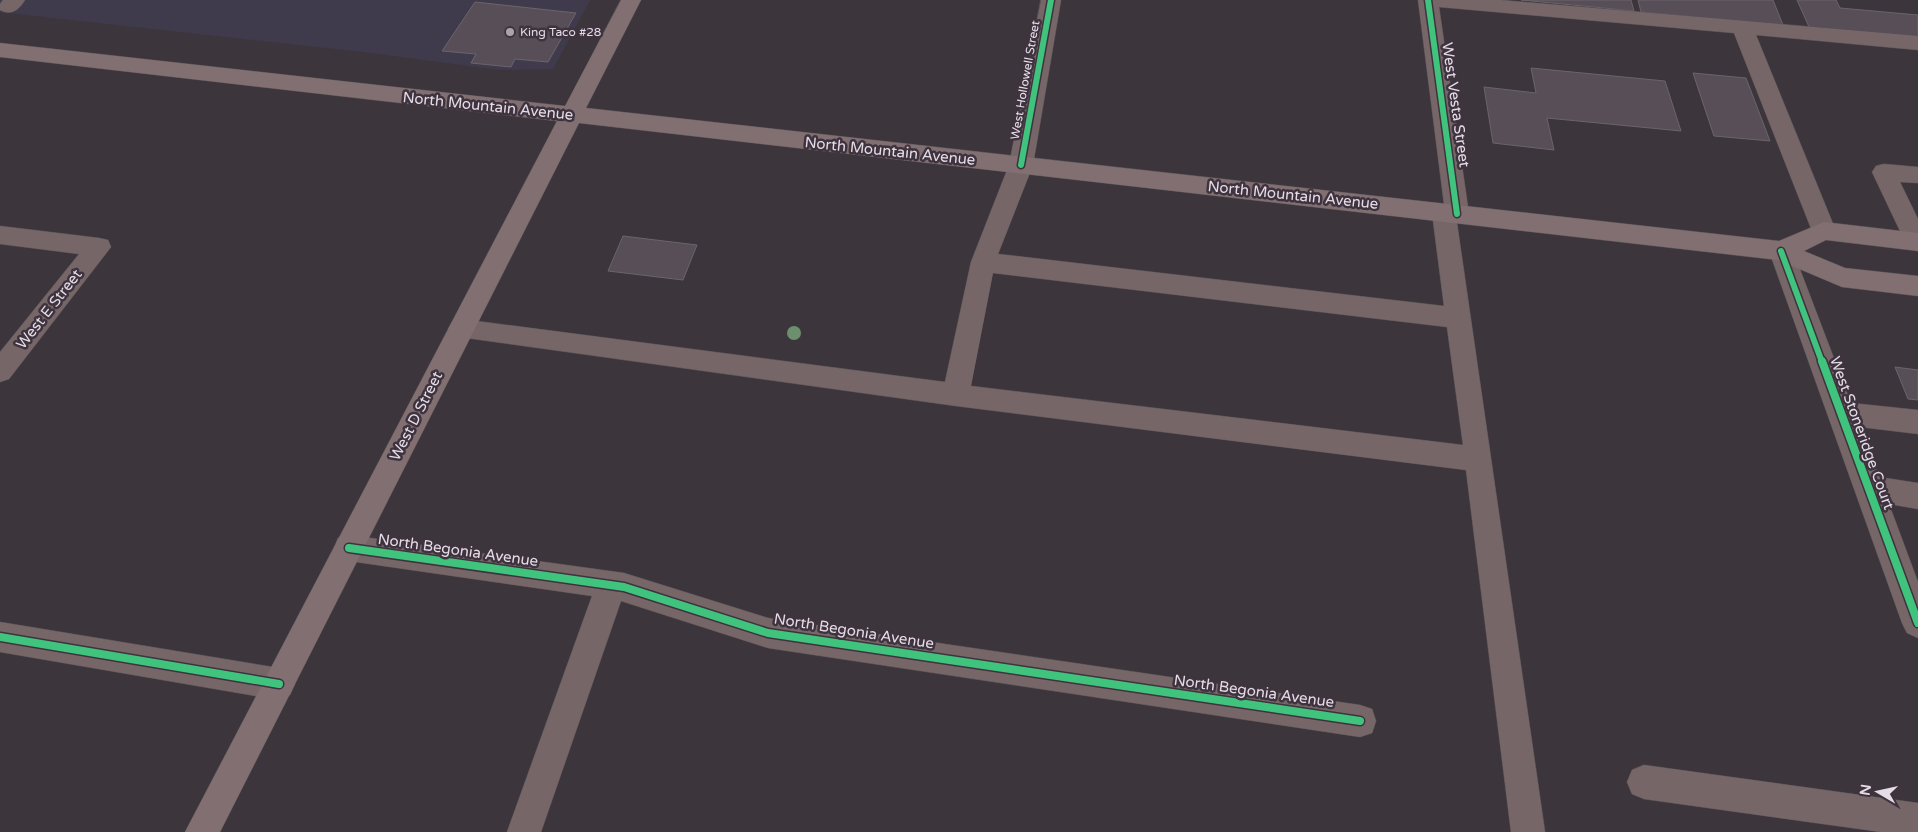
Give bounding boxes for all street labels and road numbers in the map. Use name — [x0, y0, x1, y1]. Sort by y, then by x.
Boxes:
street label: West Hollowell Street — [1008, 19, 1042, 141]
street label: West Vesta Street — [1438, 41, 1474, 169]
street label: North Mountain Avenue — [402, 88, 574, 124]
street label: North Mountain Avenue — [804, 133, 976, 169]
street label: North Mountain Avenue — [1207, 177, 1379, 213]
street label: West E Street — [12, 265, 86, 352]
street label: West Stoneridge Court — [1826, 354, 1898, 512]
street label: West D Street — [386, 368, 446, 464]
street label: North Begonia Avenue — [377, 530, 539, 570]
street label: North Begonia Avenue — [773, 609, 935, 653]
street label: North Begonia Avenue — [1173, 671, 1335, 711]

